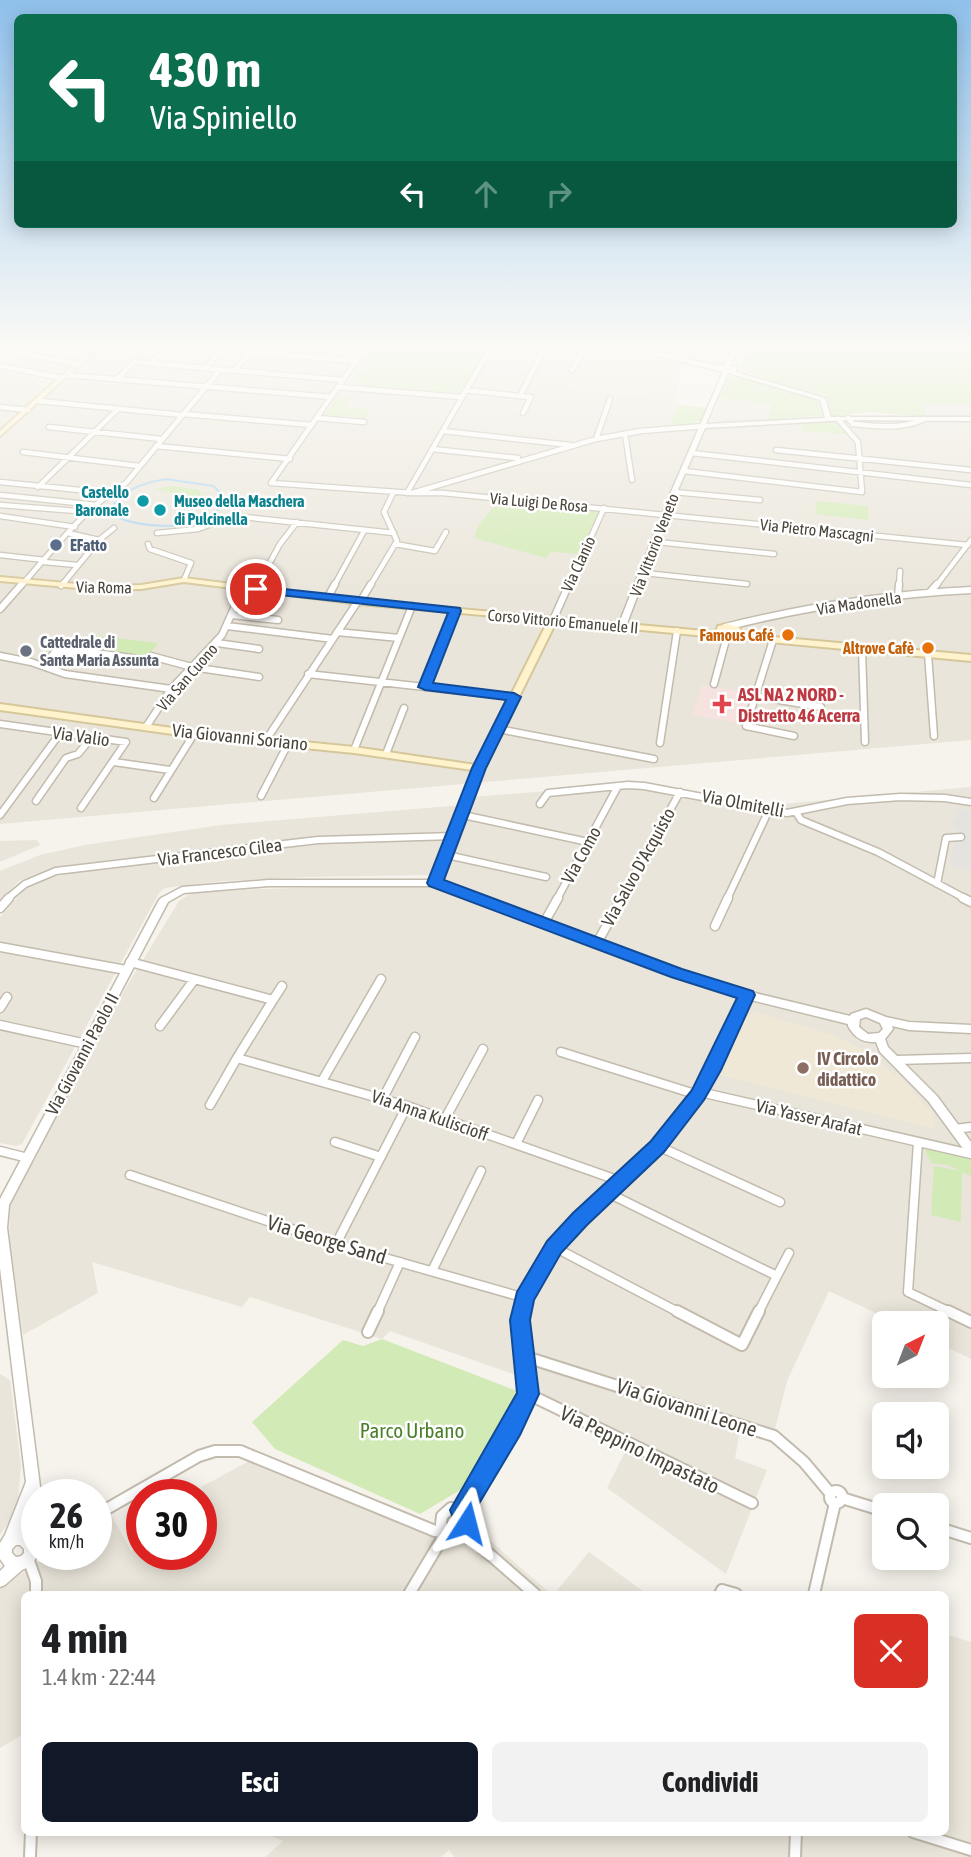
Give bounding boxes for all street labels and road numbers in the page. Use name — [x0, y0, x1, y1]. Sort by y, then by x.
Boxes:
street label: Via Luigi De Rosa — [489, 489, 589, 516]
street label: Via Vittorio Veneto — [626, 491, 682, 599]
street label: Via Pietro Mascagni — [759, 515, 875, 546]
street label: Via Clanio — [557, 533, 599, 595]
street label: Via Roma — [76, 578, 132, 596]
street label: Via Madonella — [815, 588, 903, 618]
street label: Corso Vittorio Emanuele II — [487, 605, 639, 637]
street label: Via San Cuono — [153, 640, 221, 714]
street label: Via Giovanni Soriano — [171, 719, 309, 755]
street label: Via Valio — [51, 722, 111, 750]
street label: Via Olmitelli — [700, 785, 786, 821]
street label: Via Salvo D'Acquisto — [597, 804, 679, 930]
street label: Via Como — [557, 823, 605, 887]
street label: Via Francesco Cilea — [157, 834, 283, 870]
street label: Via Giovanni Paolo II — [41, 989, 123, 1119]
street label: Via Anna Kuliscioff — [369, 1085, 492, 1145]
street label: Via Yasser Arafat — [754, 1095, 864, 1139]
street label: Via George Sand — [264, 1209, 390, 1269]
street label: Via Giovanni Leone — [613, 1373, 761, 1441]
street label: Via Peppino Impastato — [556, 1400, 724, 1498]

